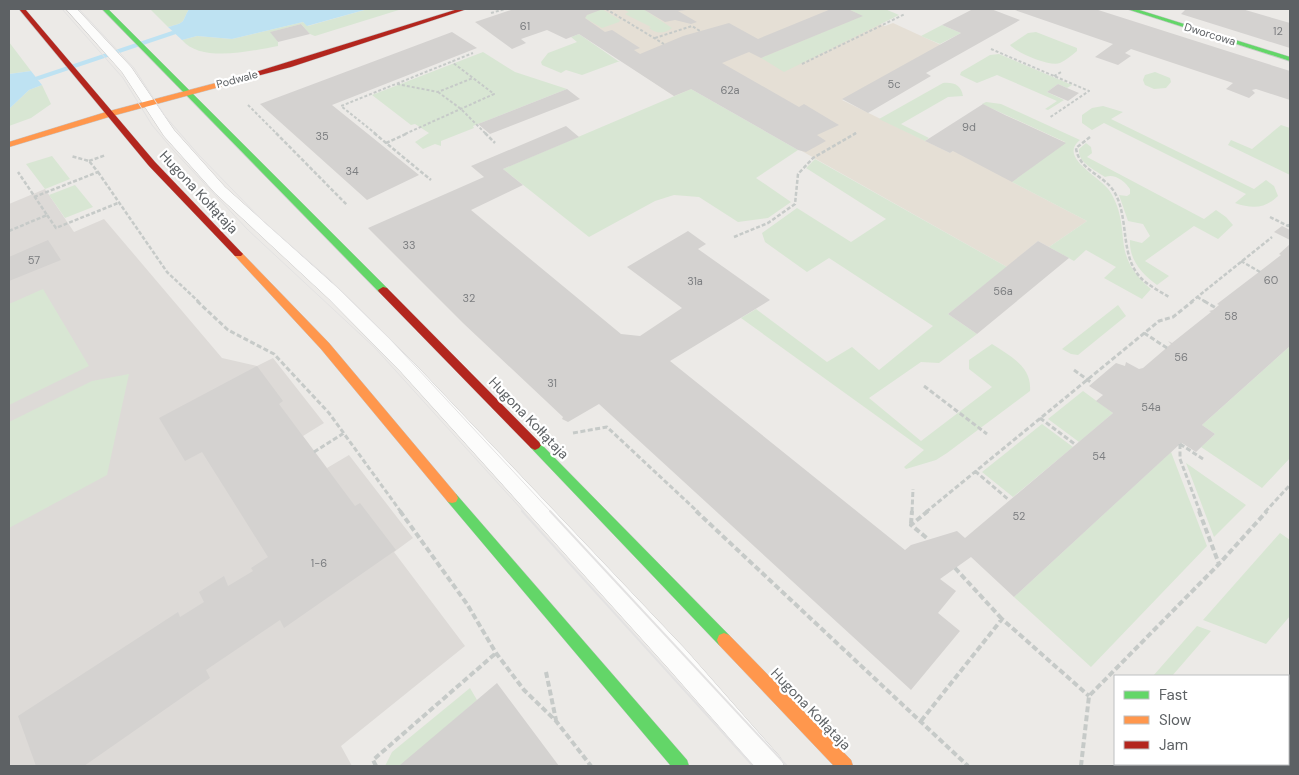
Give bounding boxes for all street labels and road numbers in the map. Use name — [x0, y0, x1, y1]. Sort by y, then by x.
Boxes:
street label: Dworcowa — [1183, 20, 1237, 48]
street label: Podwale — [215, 67, 259, 91]
street label: Hugona Kołłątaja — [156, 147, 242, 237]
street label: Hugona Kołłątaja — [485, 373, 573, 463]
street label: Hugona Kołłątaja — [767, 664, 855, 754]

